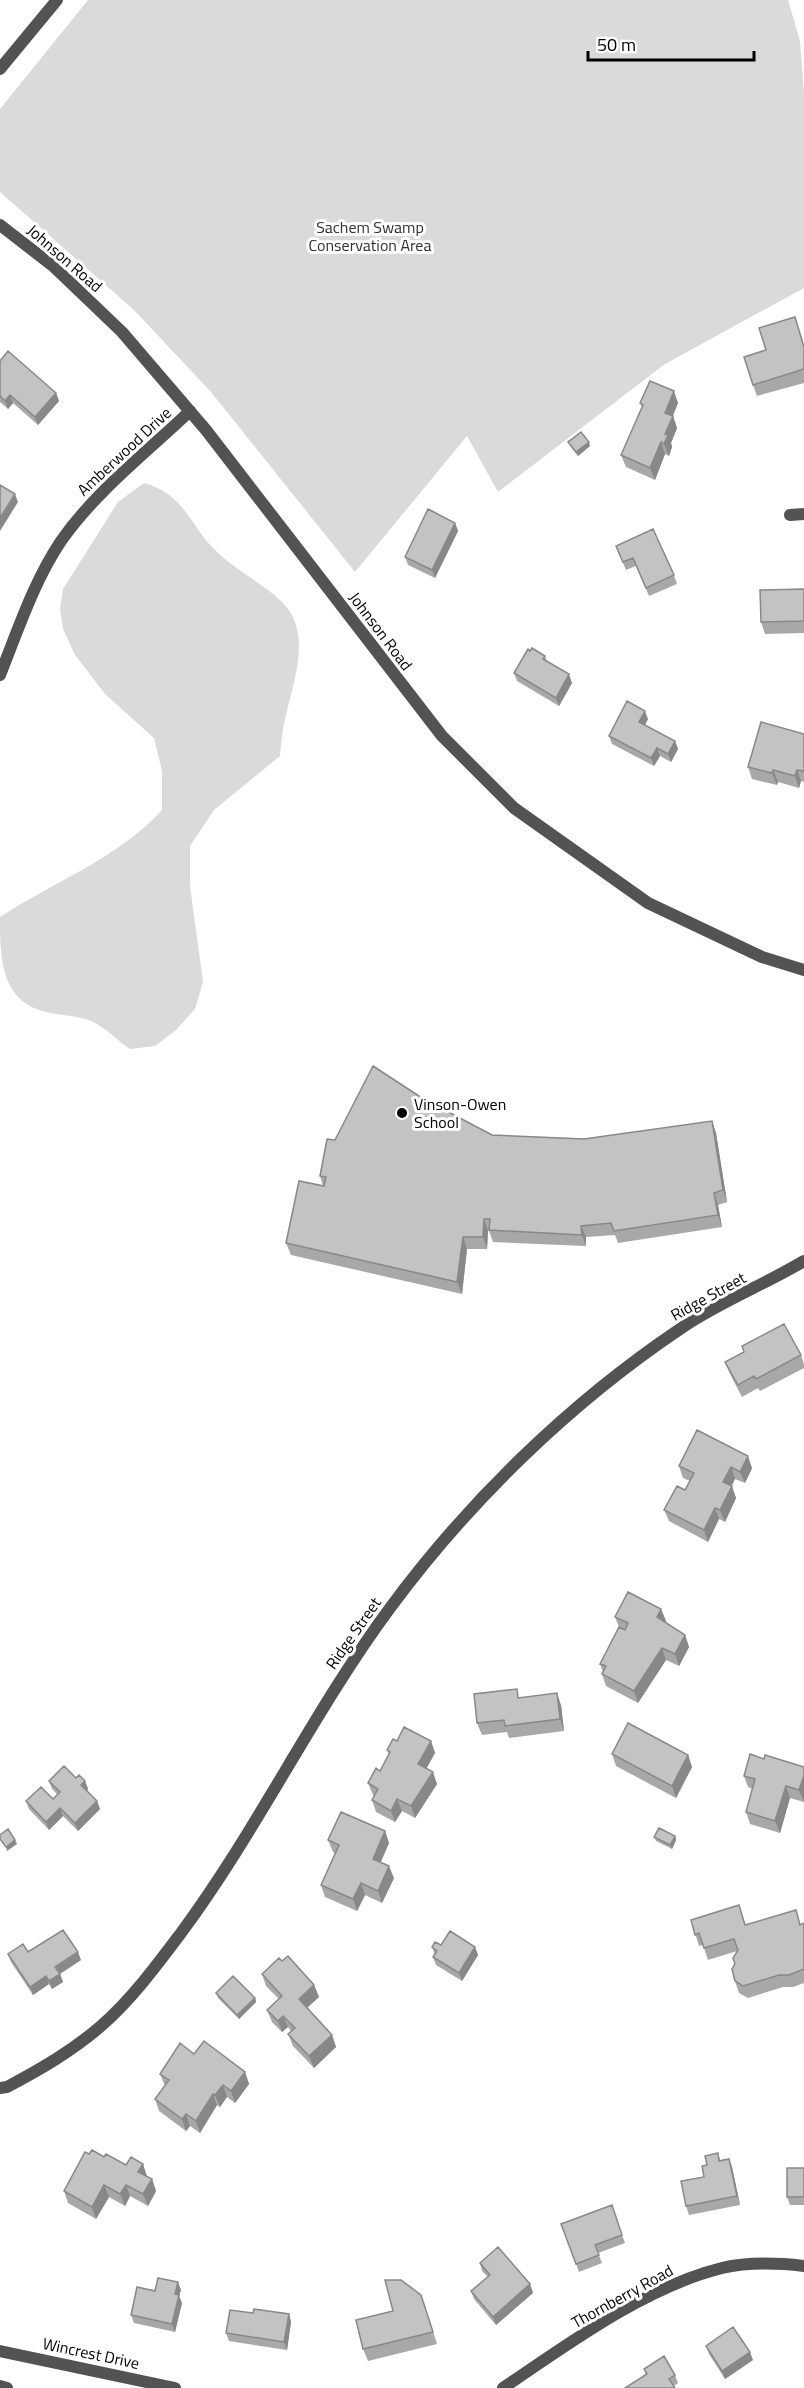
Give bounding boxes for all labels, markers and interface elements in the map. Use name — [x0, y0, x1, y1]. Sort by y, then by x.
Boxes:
scale bar — [588, 24, 754, 62]
text: 50 m — [597, 31, 636, 58]
park label: Sachem Swamp Conservation Area — [309, 215, 431, 257]
street label: Johnson Road — [22, 218, 108, 298]
street label: Amberwood Drive — [72, 401, 176, 501]
street label: Johnson Road — [343, 587, 419, 675]
place label: Vinson-Owen School — [414, 1092, 506, 1134]
marker: Vinson-Owen School — [395, 1106, 409, 1120]
street label: Ridge Street — [666, 1265, 750, 1327]
street label: Ridge Street — [319, 1592, 387, 1674]
street label: Thornberry Road — [567, 2258, 677, 2334]
street label: Wincrest Drive — [40, 2331, 142, 2375]

